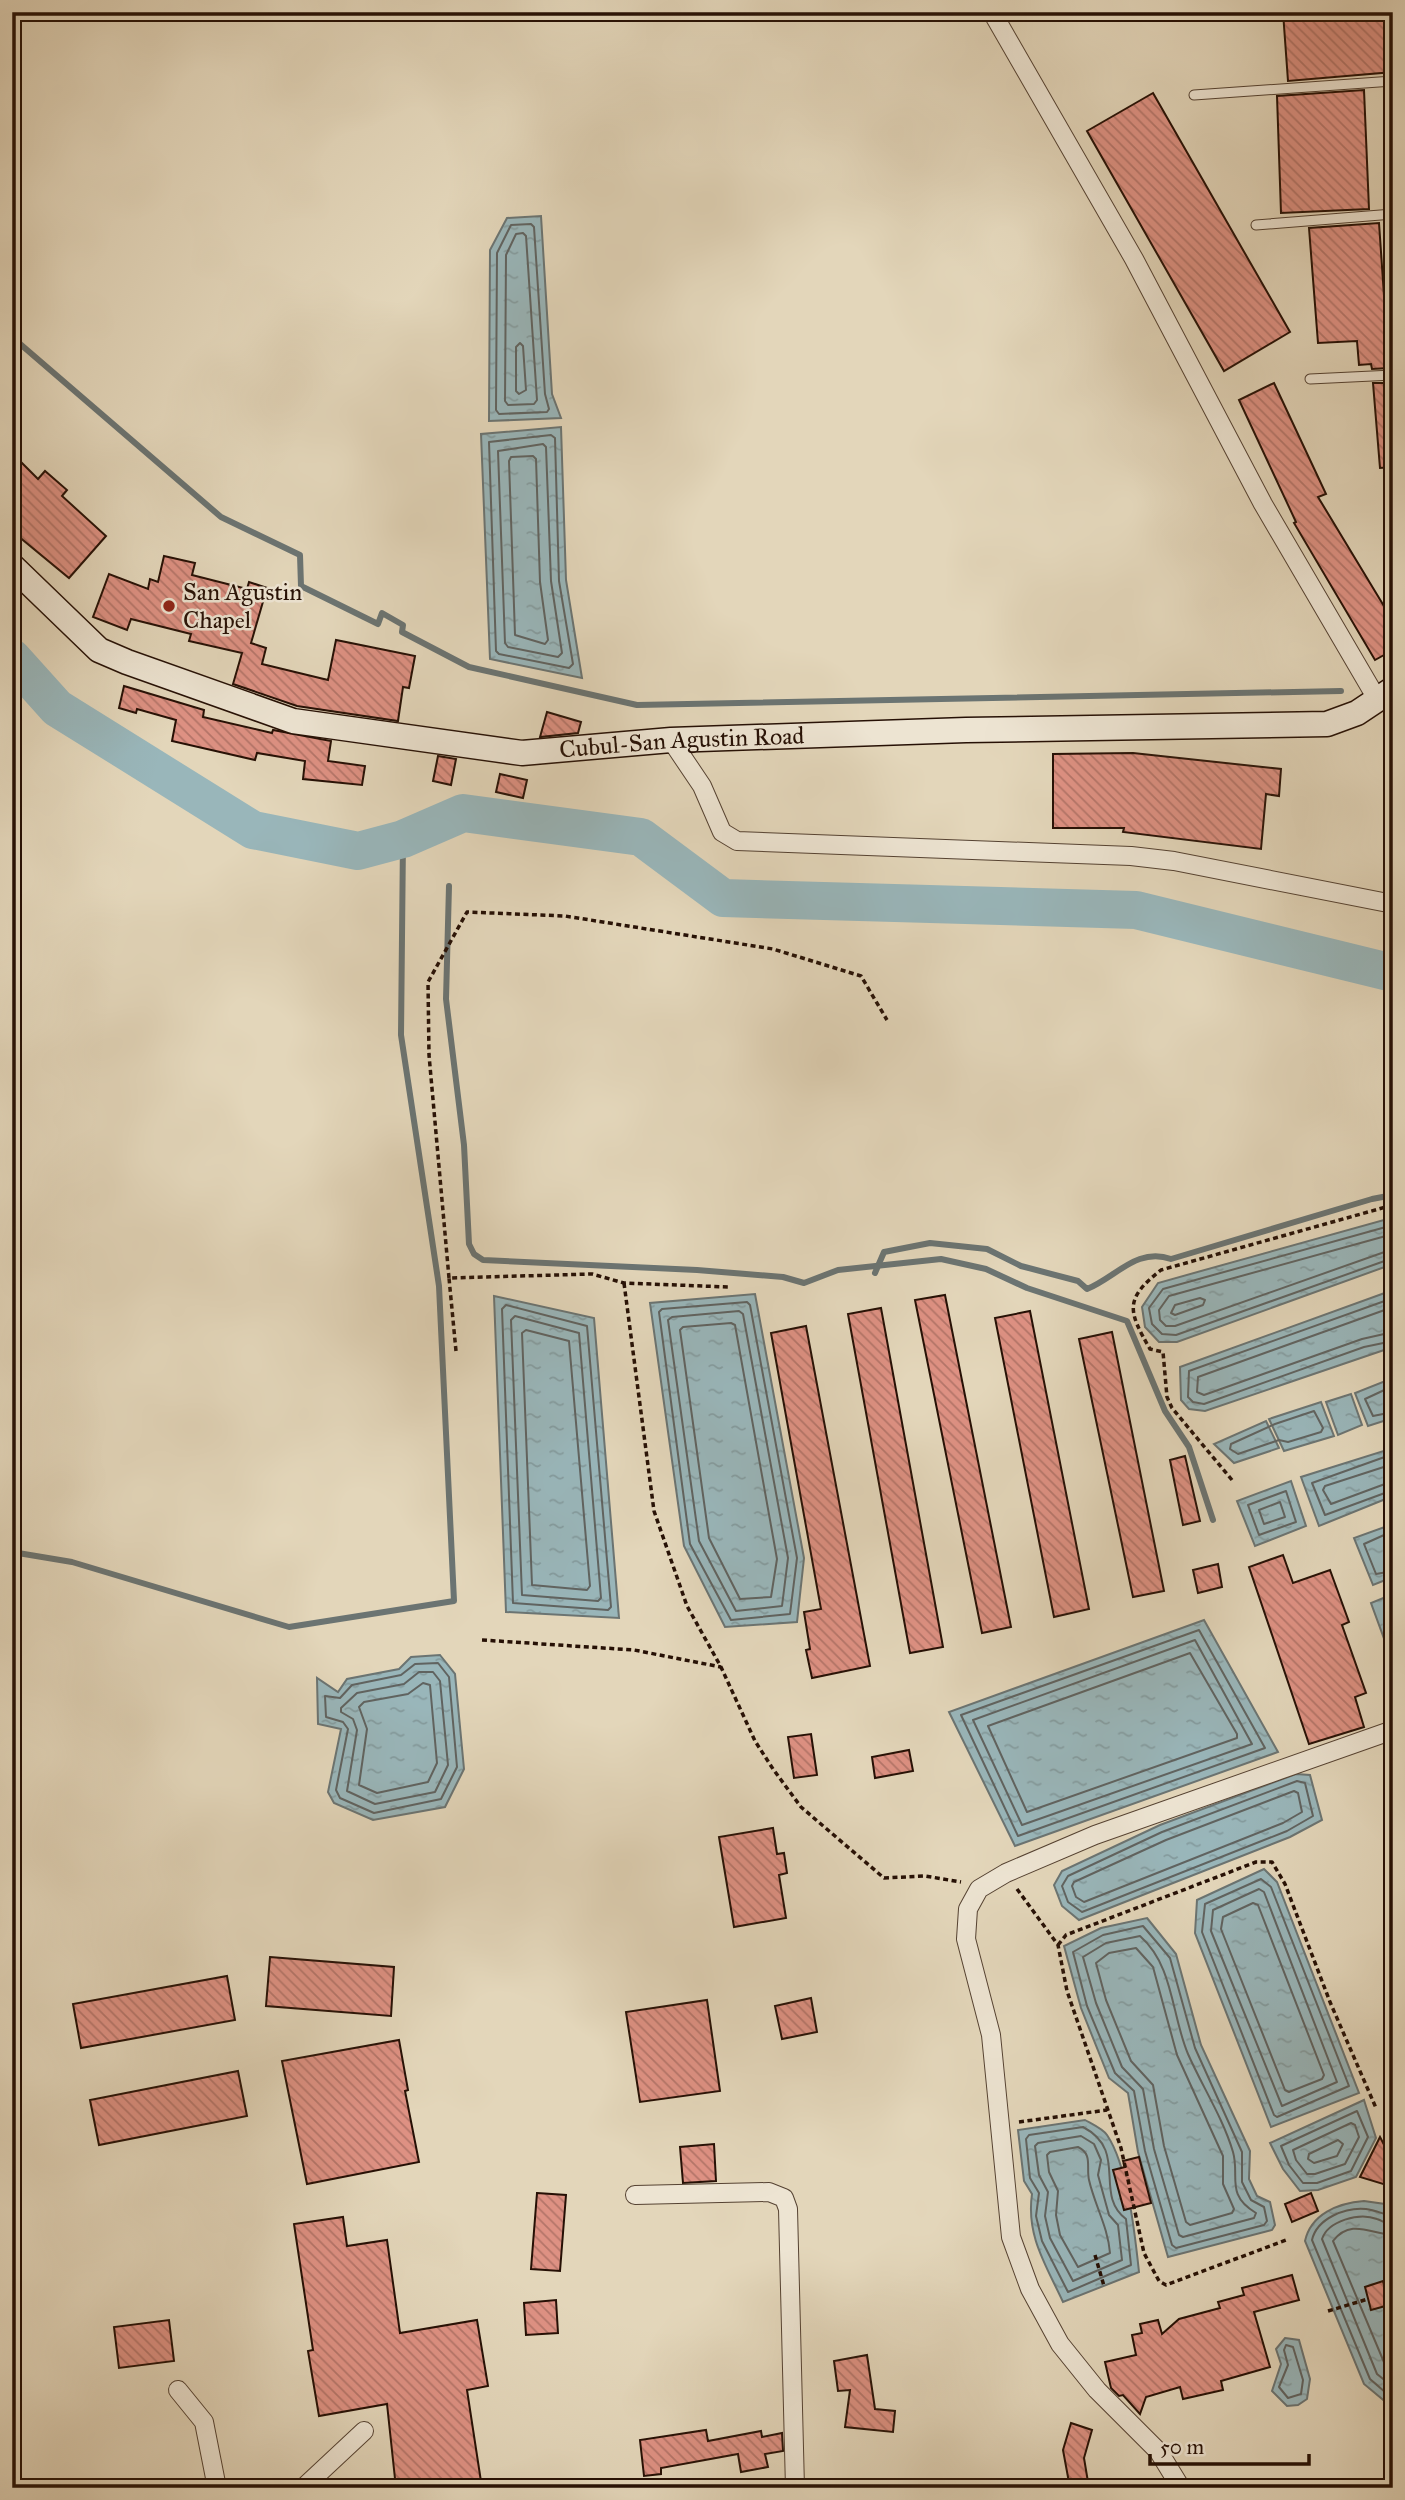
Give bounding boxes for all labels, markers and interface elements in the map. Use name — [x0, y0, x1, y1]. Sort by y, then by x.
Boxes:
place label: San Agustin Chapel — [183, 577, 302, 635]
marker: San Agustin Chapel — [161, 598, 177, 614]
street label: Cubul-San Agustin Road — [558, 720, 805, 765]
scale bar — [1150, 2423, 1309, 2467]
text: 50 m — [1160, 2434, 1205, 2460]

